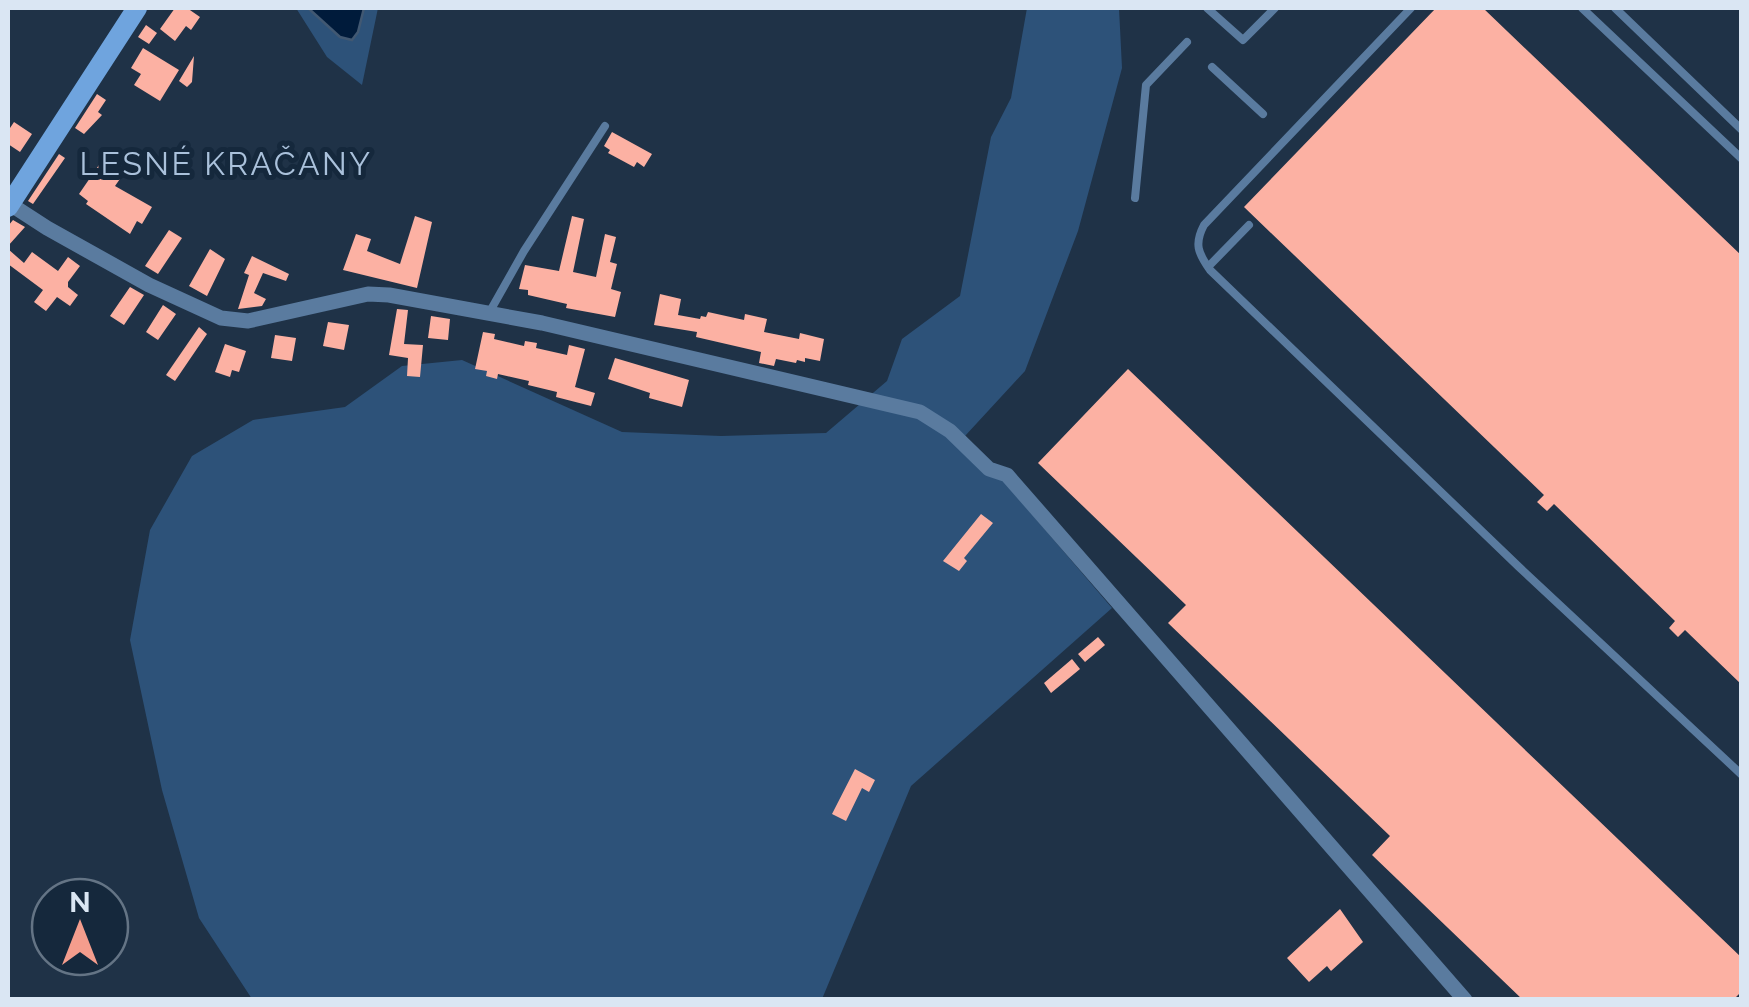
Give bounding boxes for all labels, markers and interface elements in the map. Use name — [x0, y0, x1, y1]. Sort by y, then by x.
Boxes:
district label: LESNÉ KRAČANY — [79, 145, 373, 182]
north arrow — [30, 877, 130, 977]
text: N — [69, 886, 91, 919]

